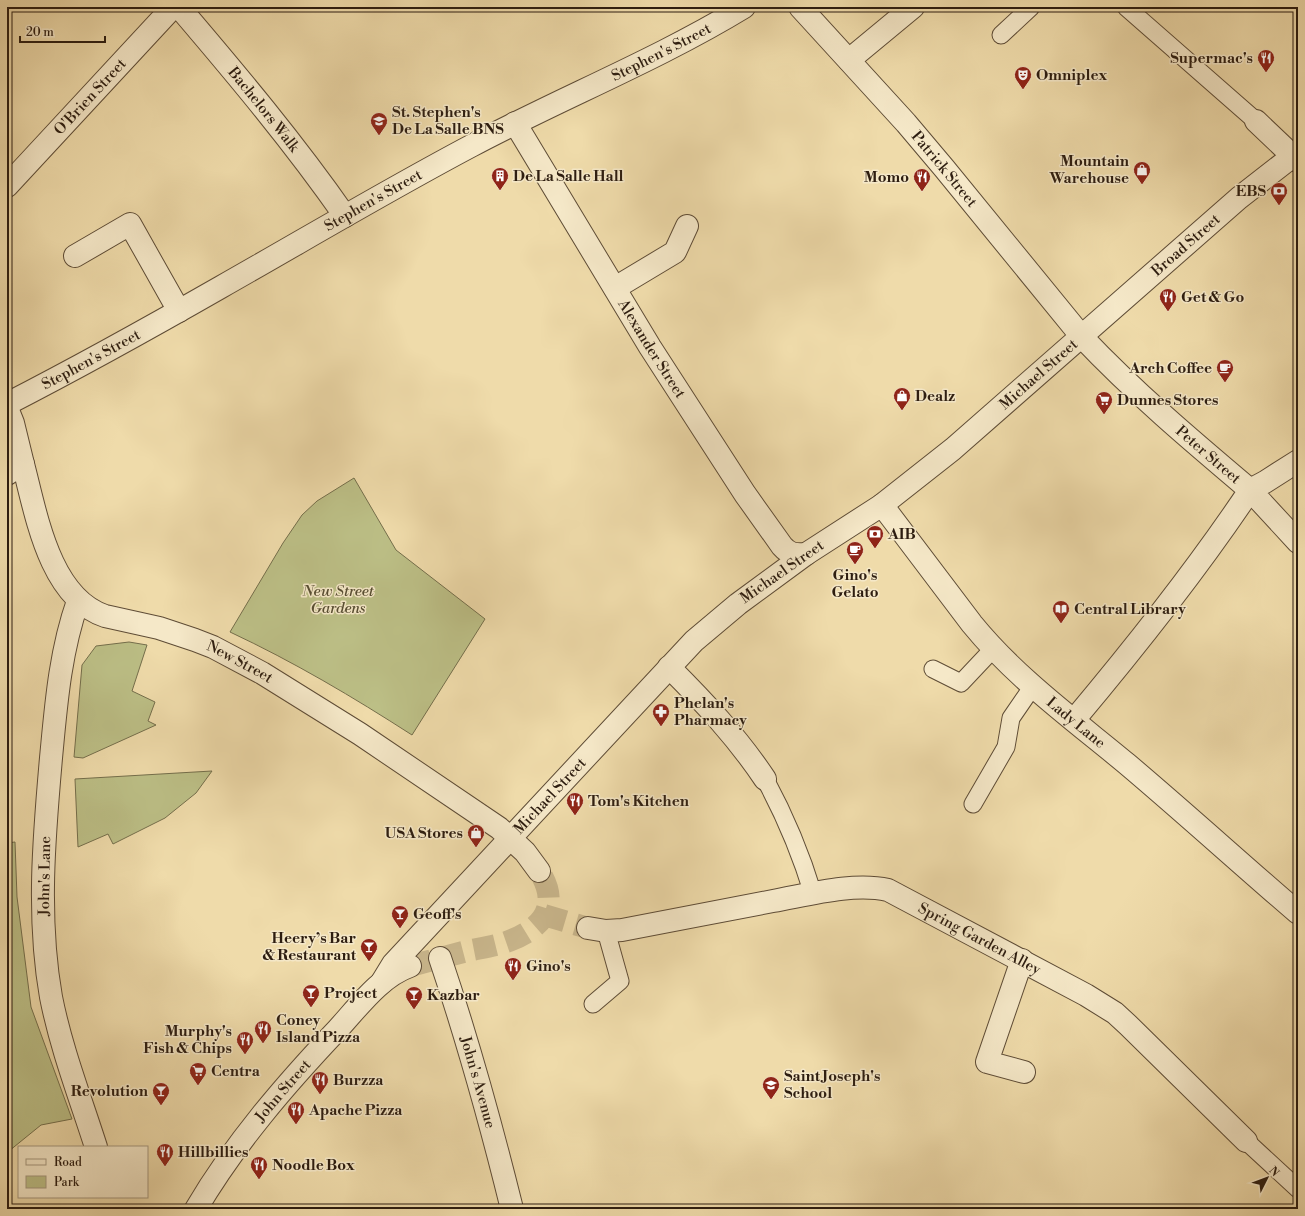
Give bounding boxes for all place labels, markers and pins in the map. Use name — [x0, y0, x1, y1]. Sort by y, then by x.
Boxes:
restaurant icon: Supermac's — [1256, 48, 1276, 73]
place label: Supermac's — [1170, 49, 1253, 68]
theatre icon: Omniplex — [1013, 65, 1033, 90]
place label: Omniplex — [1036, 66, 1108, 85]
place label: St. Stephen's De La Salle BNS — [392, 103, 504, 139]
school or university icon: St. Stephen's De La Salle BNS — [369, 111, 389, 136]
place label: Mountain Warehouse — [1048, 152, 1130, 188]
shop icon: Mountain Warehouse — [1132, 160, 1152, 185]
building icon: De La Salle Hall — [490, 166, 510, 191]
place label: De La Salle Hall — [513, 167, 624, 186]
restaurant icon: Momo — [912, 167, 932, 192]
place label: Momo — [864, 168, 909, 187]
bank icon: EBS — [1269, 181, 1289, 206]
place label: EBS — [1236, 182, 1266, 201]
restaurant icon: Get & Go — [1158, 287, 1178, 312]
place label: Get & Go — [1181, 288, 1244, 307]
cafe icon: Arch Coffee — [1215, 358, 1235, 383]
place label: Arch Coffee — [1128, 359, 1212, 378]
shop icon: Dealz — [892, 386, 912, 411]
place label: Dealz — [915, 387, 955, 406]
supermarket icon: Dunnes Stores — [1094, 390, 1114, 415]
place label: Dunnes Stores — [1117, 391, 1218, 410]
bank icon: AIB — [865, 524, 885, 549]
place label: AIB — [887, 525, 916, 544]
cafe icon: Gino's Gelato — [845, 540, 865, 565]
place label: Gino's Gelato — [831, 566, 879, 602]
library icon: Central Library — [1051, 599, 1071, 624]
place label: Central Library — [1074, 600, 1186, 619]
place label: Phelan's Pharmacy — [674, 694, 747, 730]
pharmacy icon: Phelan's Pharmacy — [651, 702, 671, 727]
restaurant icon: Tom's Kitchen — [565, 791, 585, 816]
place label: Tom's Kitchen — [588, 792, 690, 811]
shop icon: USA Stores — [466, 823, 486, 848]
place label: USA Stores — [385, 824, 463, 843]
bar icon: Geoff's — [390, 904, 410, 929]
place label: Geoff's — [413, 905, 462, 924]
place label: Heery’s Bar & Restaurant — [262, 929, 357, 965]
bar icon: Heery’s Bar & Restaurant — [359, 937, 379, 962]
restaurant icon: Gino's — [503, 956, 523, 981]
place label: Gino's — [526, 957, 571, 976]
bar icon: Project — [301, 983, 321, 1008]
place label: Project — [324, 984, 378, 1003]
bar icon: Kazbar — [404, 985, 424, 1010]
place label: Kazbar — [427, 986, 480, 1005]
place label: Coney Island Pizza — [276, 1011, 361, 1047]
restaurant icon: Coney Island Pizza — [253, 1019, 273, 1044]
place label: Murphy's Fish & Chips — [143, 1022, 232, 1058]
restaurant icon: Murphy's Fish & Chips — [235, 1030, 255, 1055]
supermarket icon: Centra — [188, 1061, 208, 1086]
place label: Centra — [211, 1062, 261, 1081]
place label: Saint Joseph's School — [784, 1067, 880, 1103]
restaurant icon: Burzza — [310, 1070, 330, 1095]
place label: Burzza — [333, 1071, 384, 1090]
school or university icon: Saint Joseph's School — [761, 1075, 781, 1100]
bar icon: Revolution — [151, 1081, 171, 1106]
place label: Revolution — [71, 1082, 149, 1101]
restaurant icon: Apache Pizza — [286, 1100, 306, 1125]
place label: Apache Pizza — [308, 1101, 403, 1120]
restaurant icon: Hillbillies — [155, 1142, 175, 1167]
place label: Hillbillies — [178, 1143, 248, 1162]
restaurant icon: Noodle Box — [249, 1155, 269, 1180]
place label: Noodle Box — [272, 1156, 355, 1175]

